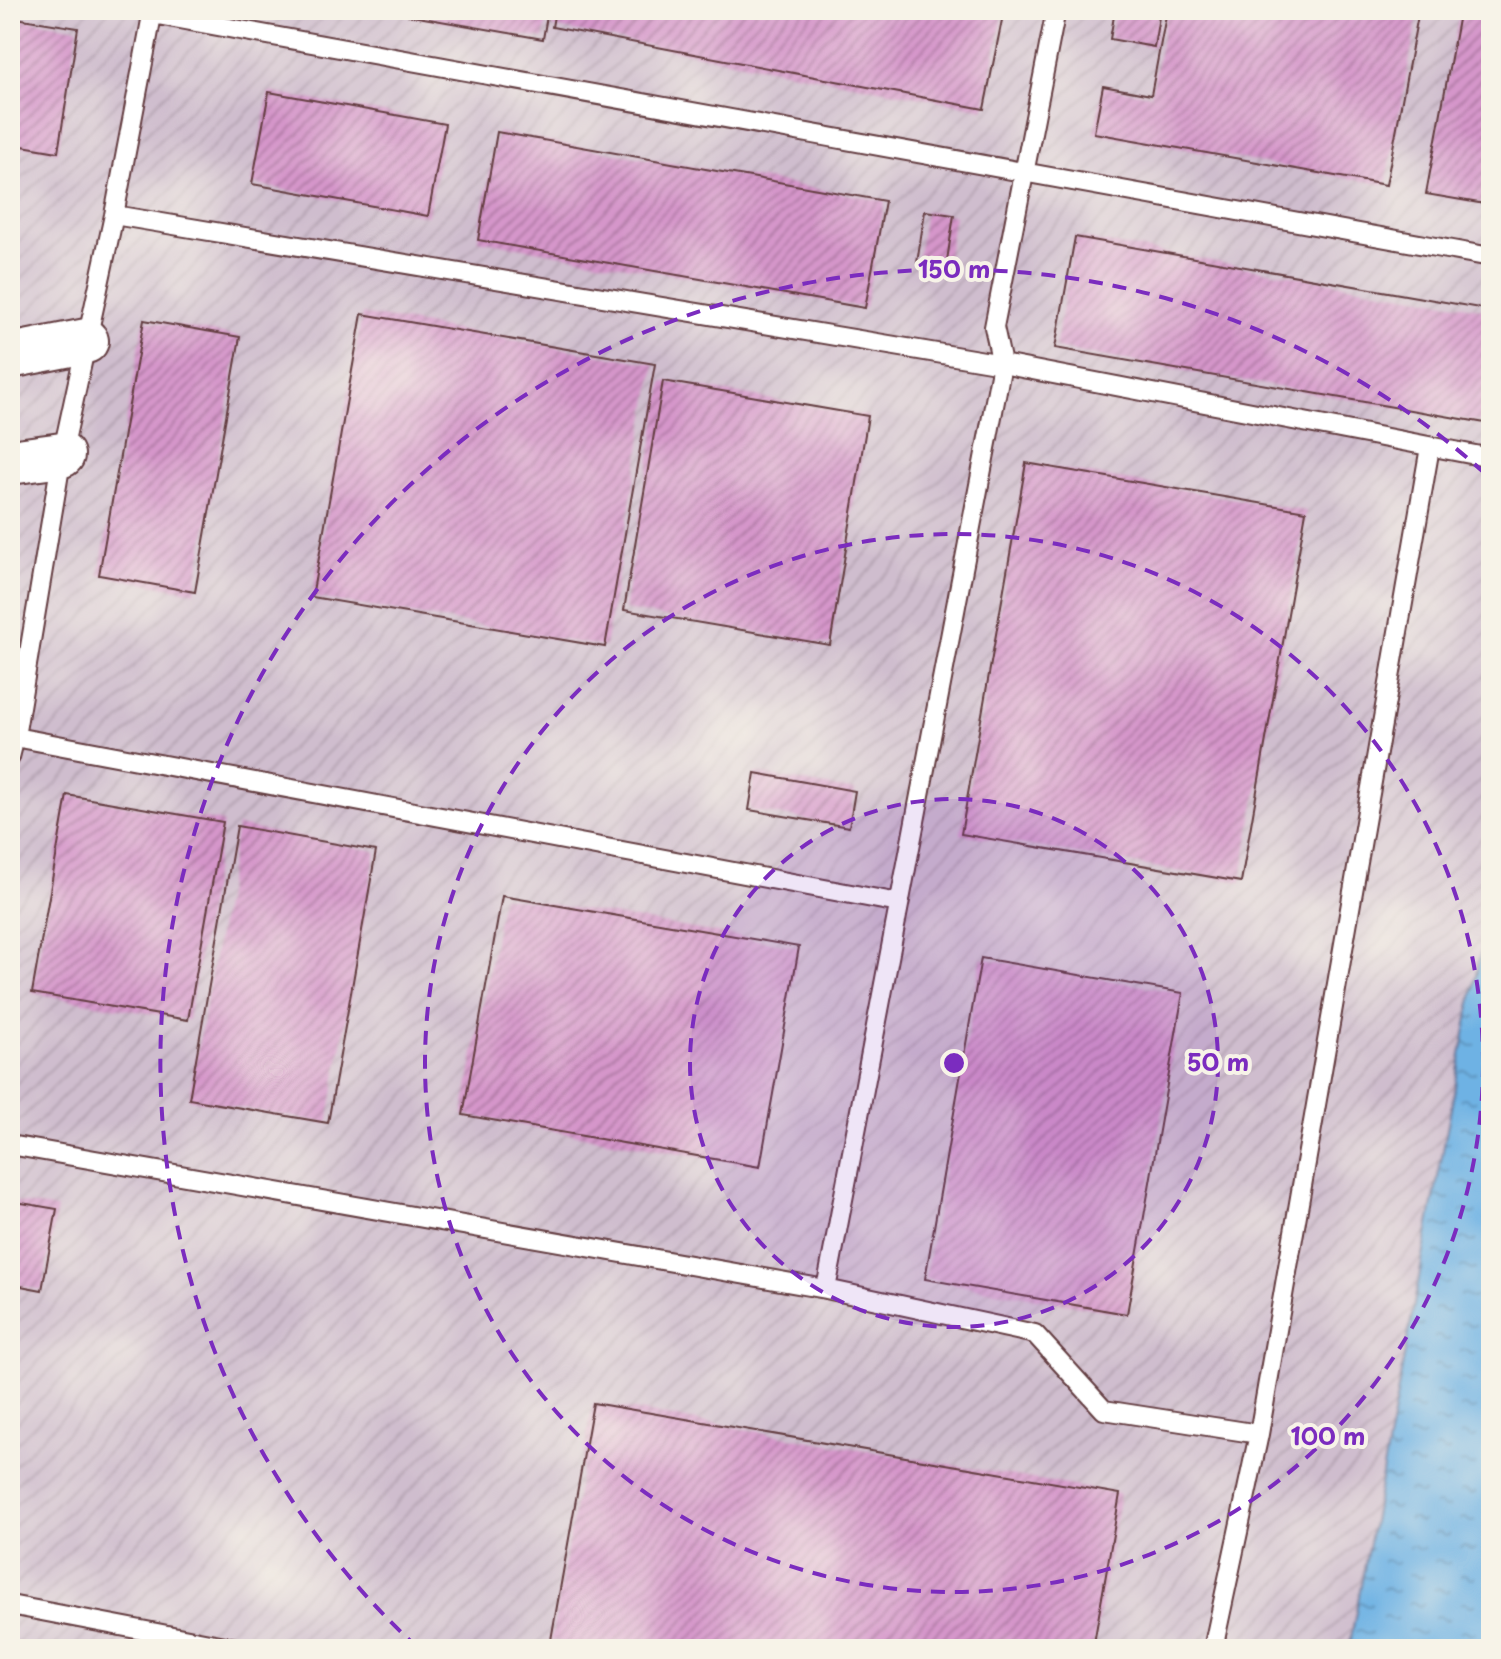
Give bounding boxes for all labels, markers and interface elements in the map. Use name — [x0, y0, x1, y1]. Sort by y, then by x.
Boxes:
text: 150 m — [918, 250, 990, 286]
text: 50 m — [1187, 1043, 1249, 1079]
centre of rings — [940, 1049, 968, 1077]
text: 100 m — [1291, 1417, 1365, 1453]

